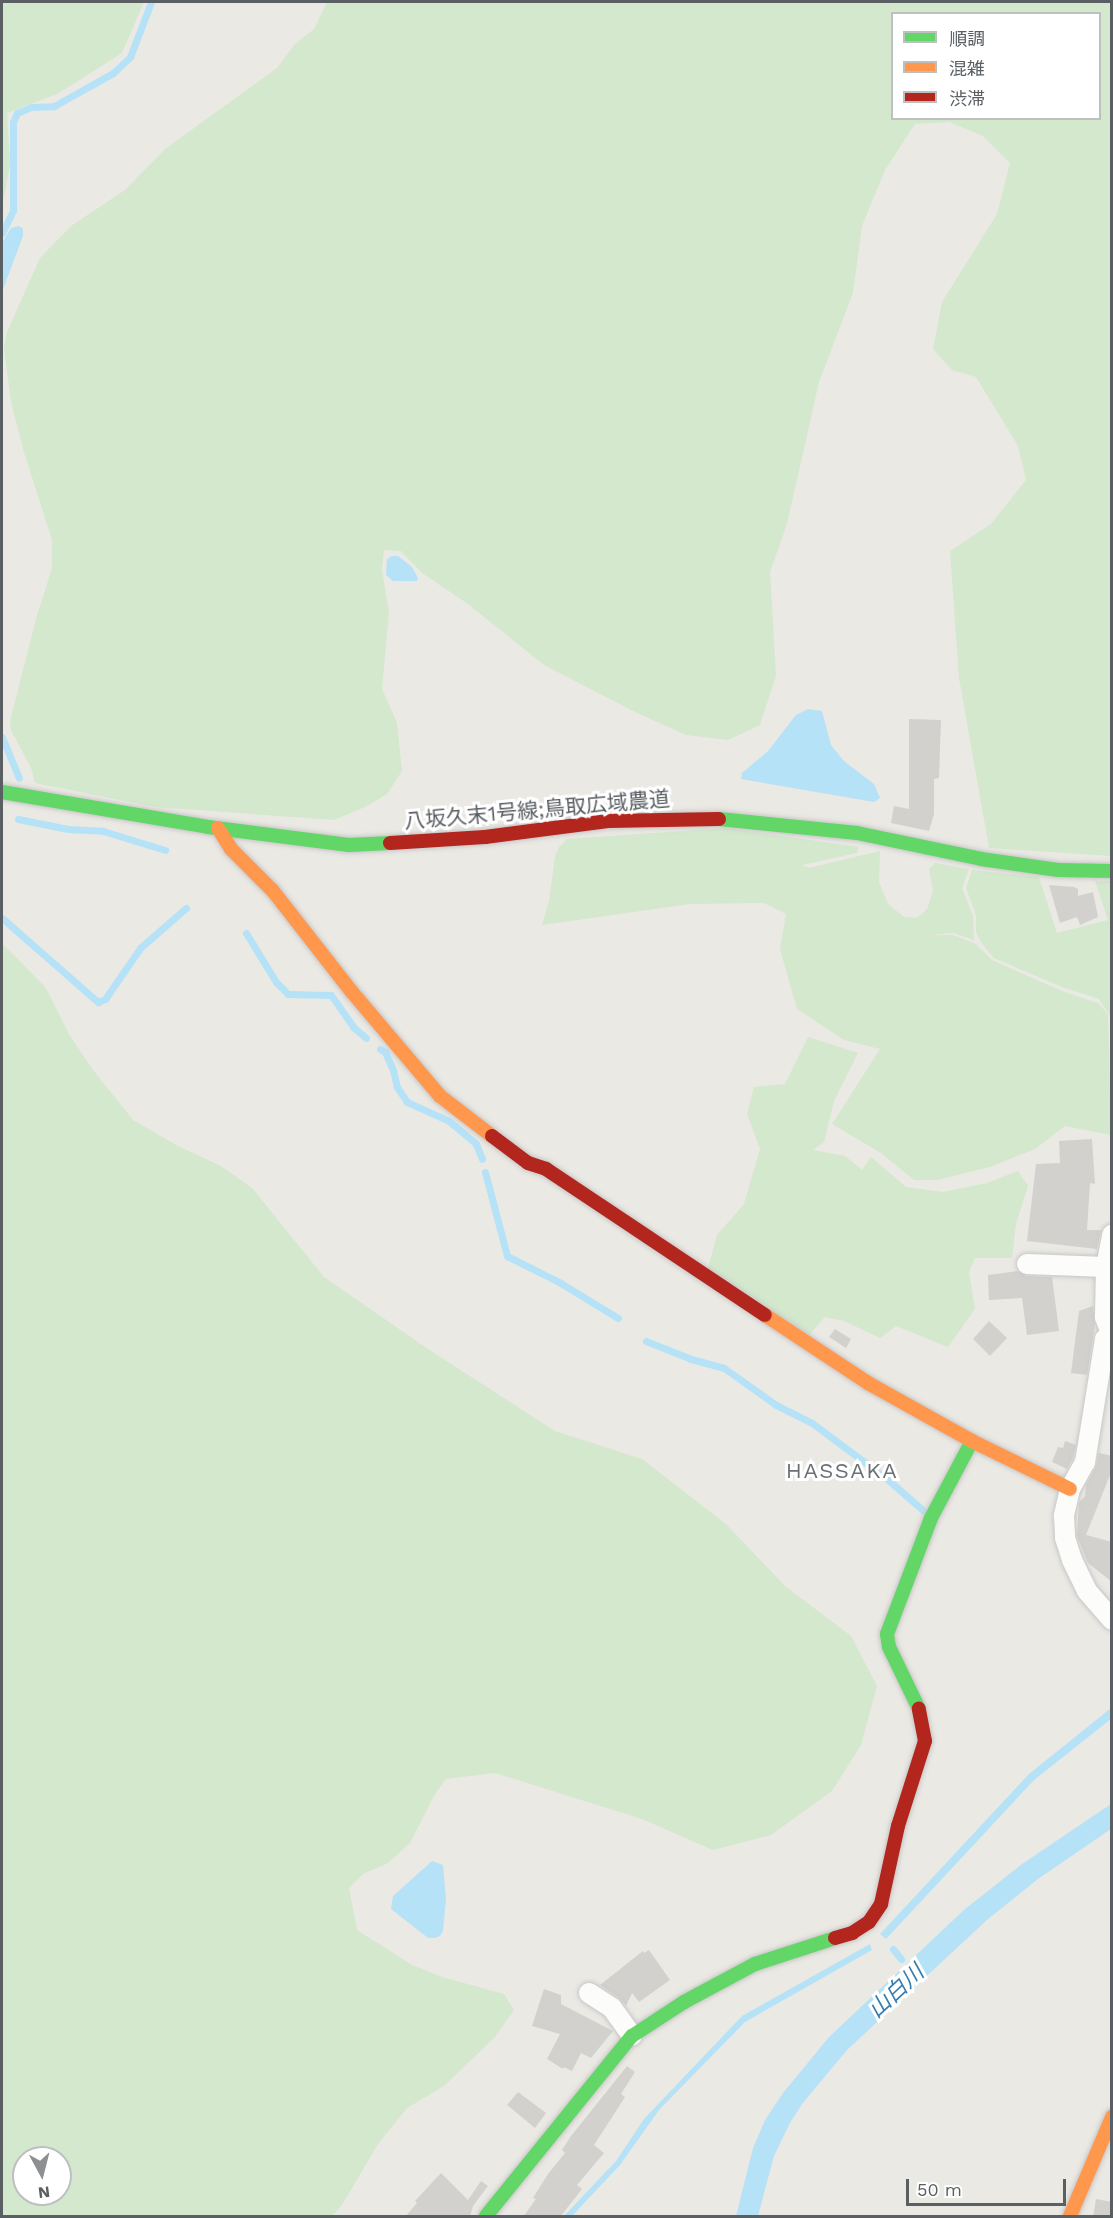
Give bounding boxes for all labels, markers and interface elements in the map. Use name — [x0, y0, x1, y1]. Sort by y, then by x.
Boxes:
legend — [891, 12, 1101, 120]
text: 順調 — [949, 28, 985, 49]
text: 混雑 — [949, 58, 985, 79]
text: 渋滞 — [949, 88, 985, 109]
street label: 八坂久末1号線;鳥取広域農道 — [403, 786, 671, 834]
district label: HASSAKA — [786, 1458, 898, 1484]
water label: 山白川 — [863, 1959, 929, 2023]
north arrow — [12, 2146, 72, 2206]
scale bar — [909, 2167, 1070, 2205]
text: 50 m — [917, 2179, 962, 2200]
text: N — [37, 2182, 51, 2203]

